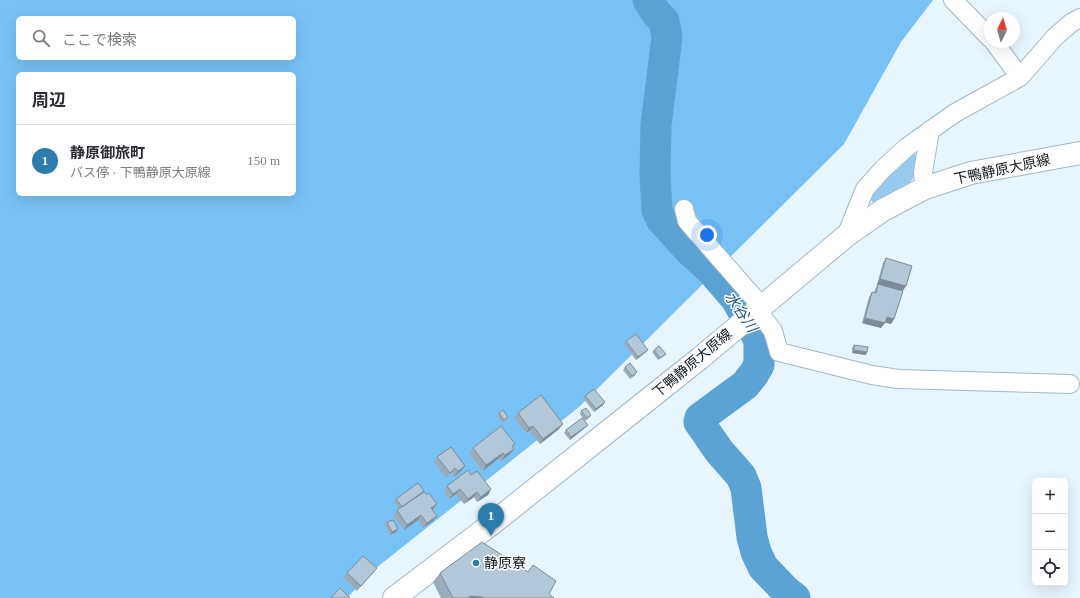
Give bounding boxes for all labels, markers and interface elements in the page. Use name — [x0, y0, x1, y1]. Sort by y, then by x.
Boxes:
north arrow — [984, 12, 1020, 48]
search box — [16, 16, 296, 60]
icon: search — [30, 27, 52, 49]
text: ここで検索 — [62, 32, 137, 48]
text: 周辺 — [32, 91, 66, 110]
text: 静原御旅町 — [70, 145, 145, 161]
street label: 下鴨静原大原線 — [952, 151, 1052, 187]
text: 1 — [42, 153, 48, 168]
text: 150 m — [247, 153, 280, 168]
text: バス停 · 下鴨静原大原線 — [70, 165, 211, 180]
your location — [697, 225, 717, 245]
water label: 水谷川 — [722, 289, 761, 337]
street label: 下鴨静原大原線 — [649, 325, 735, 401]
map controls — [1032, 478, 1068, 586]
button: + — [1032, 478, 1068, 514]
pin: 1 — [478, 503, 504, 536]
button: − — [1032, 514, 1068, 550]
button: locate — [1032, 550, 1068, 586]
place label: 静原寮 — [484, 555, 526, 571]
marker: 静原寮 — [471, 558, 481, 568]

